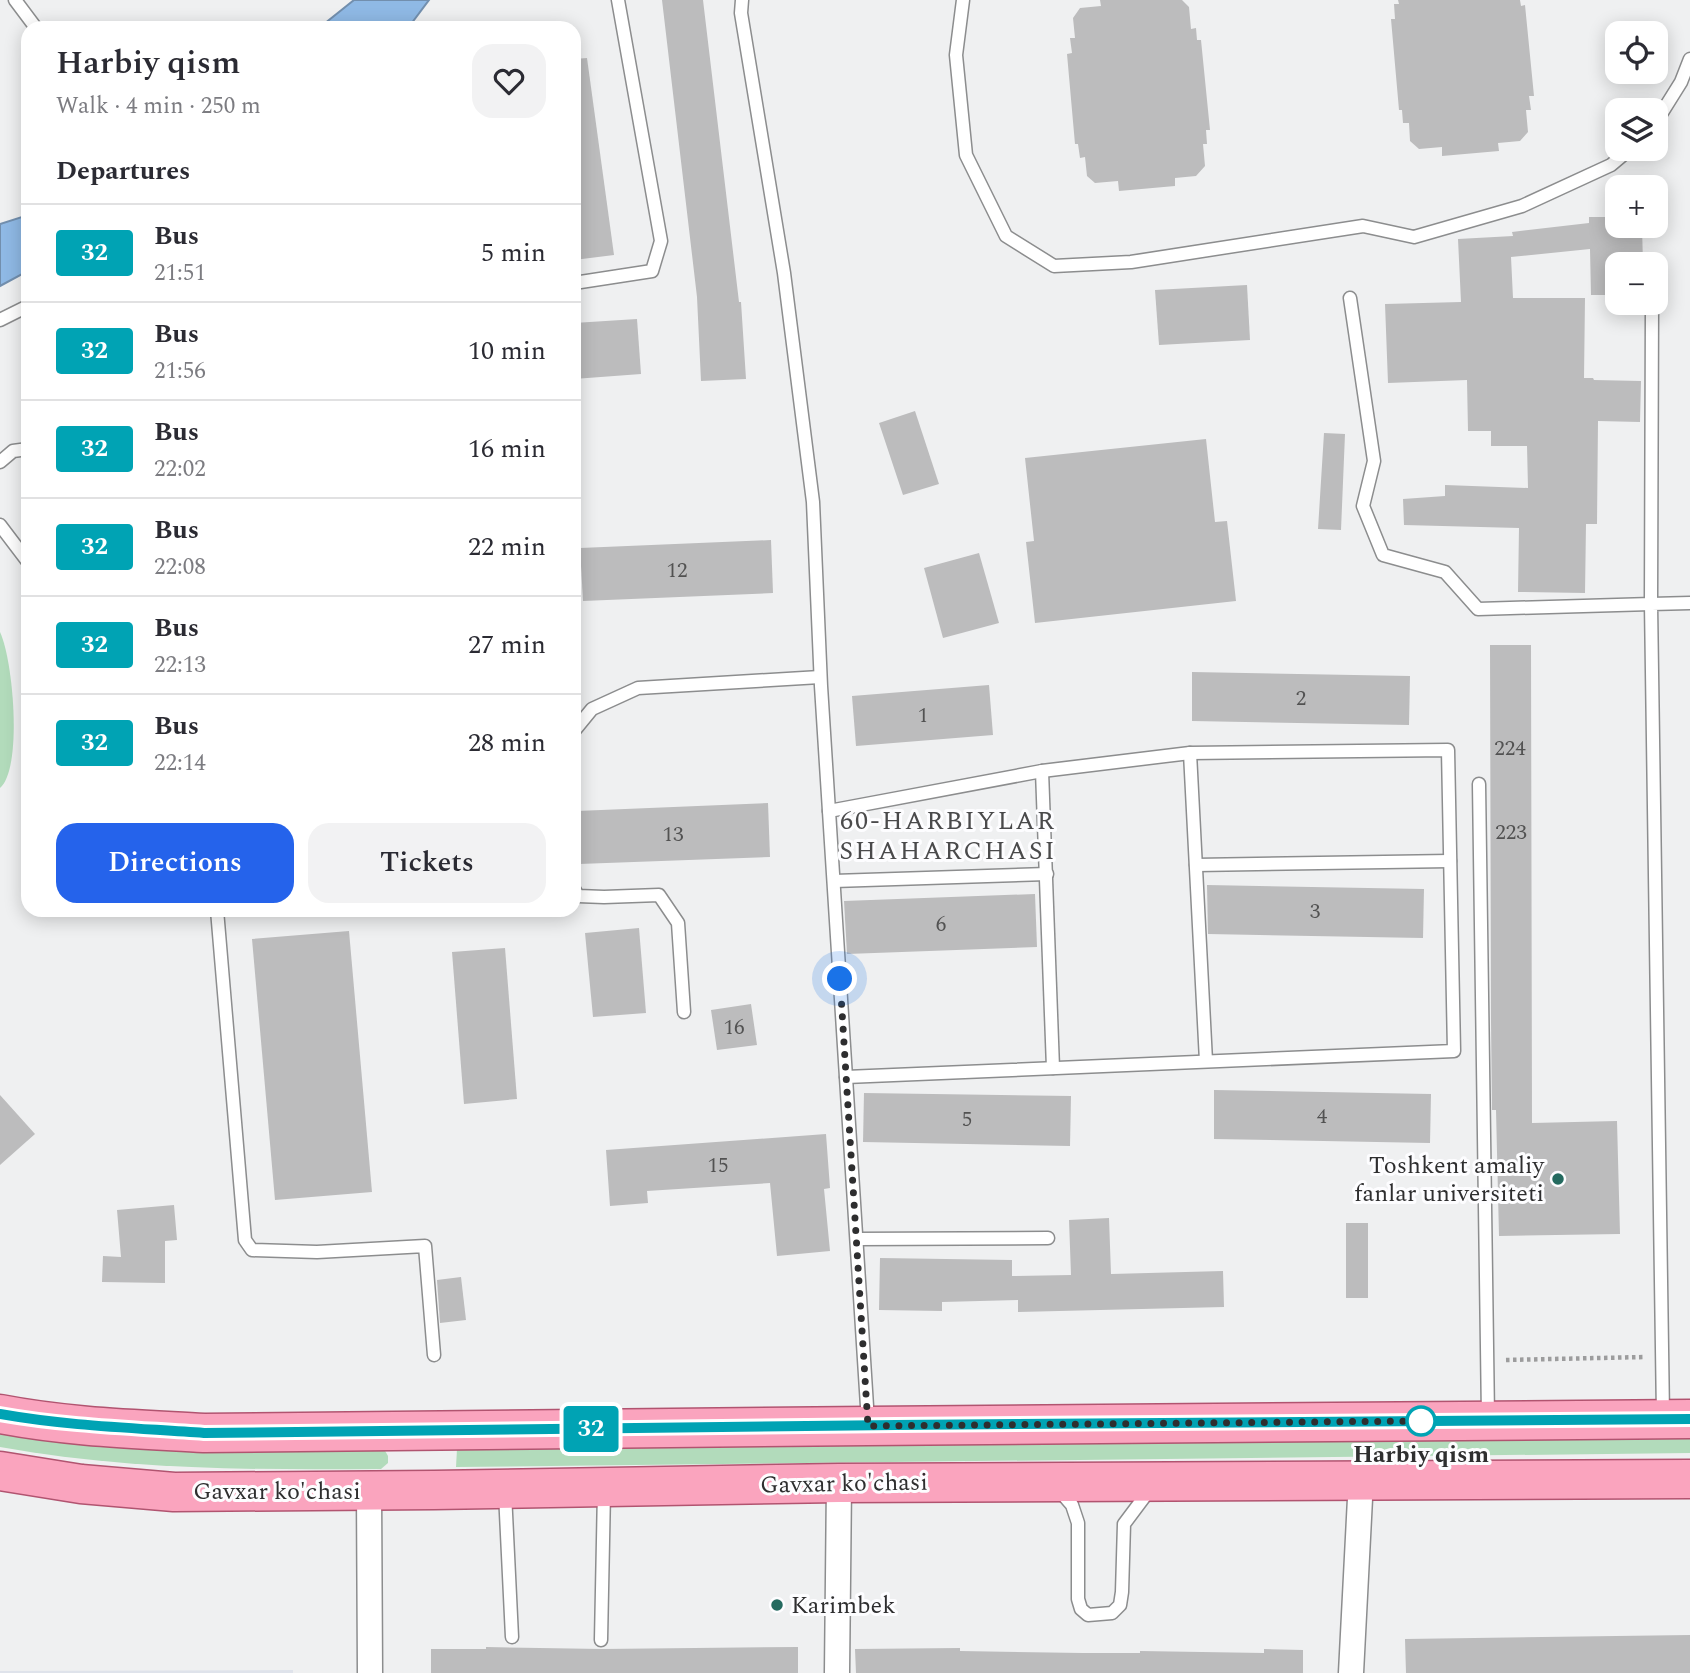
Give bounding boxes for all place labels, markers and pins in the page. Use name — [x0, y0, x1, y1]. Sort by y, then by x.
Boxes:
place label: Toshkent amaliy fanlar universiteti — [1354, 1148, 1545, 1212]
marker: Toshkent amaliy fanlar universiteti — [1550, 1171, 1566, 1187]
marker: Harbiy qism — [1406, 1406, 1436, 1436]
place label: Harbiy qism — [1353, 1437, 1489, 1473]
place label: Karimbek — [791, 1588, 896, 1624]
marker: Karimbek — [769, 1597, 785, 1613]

